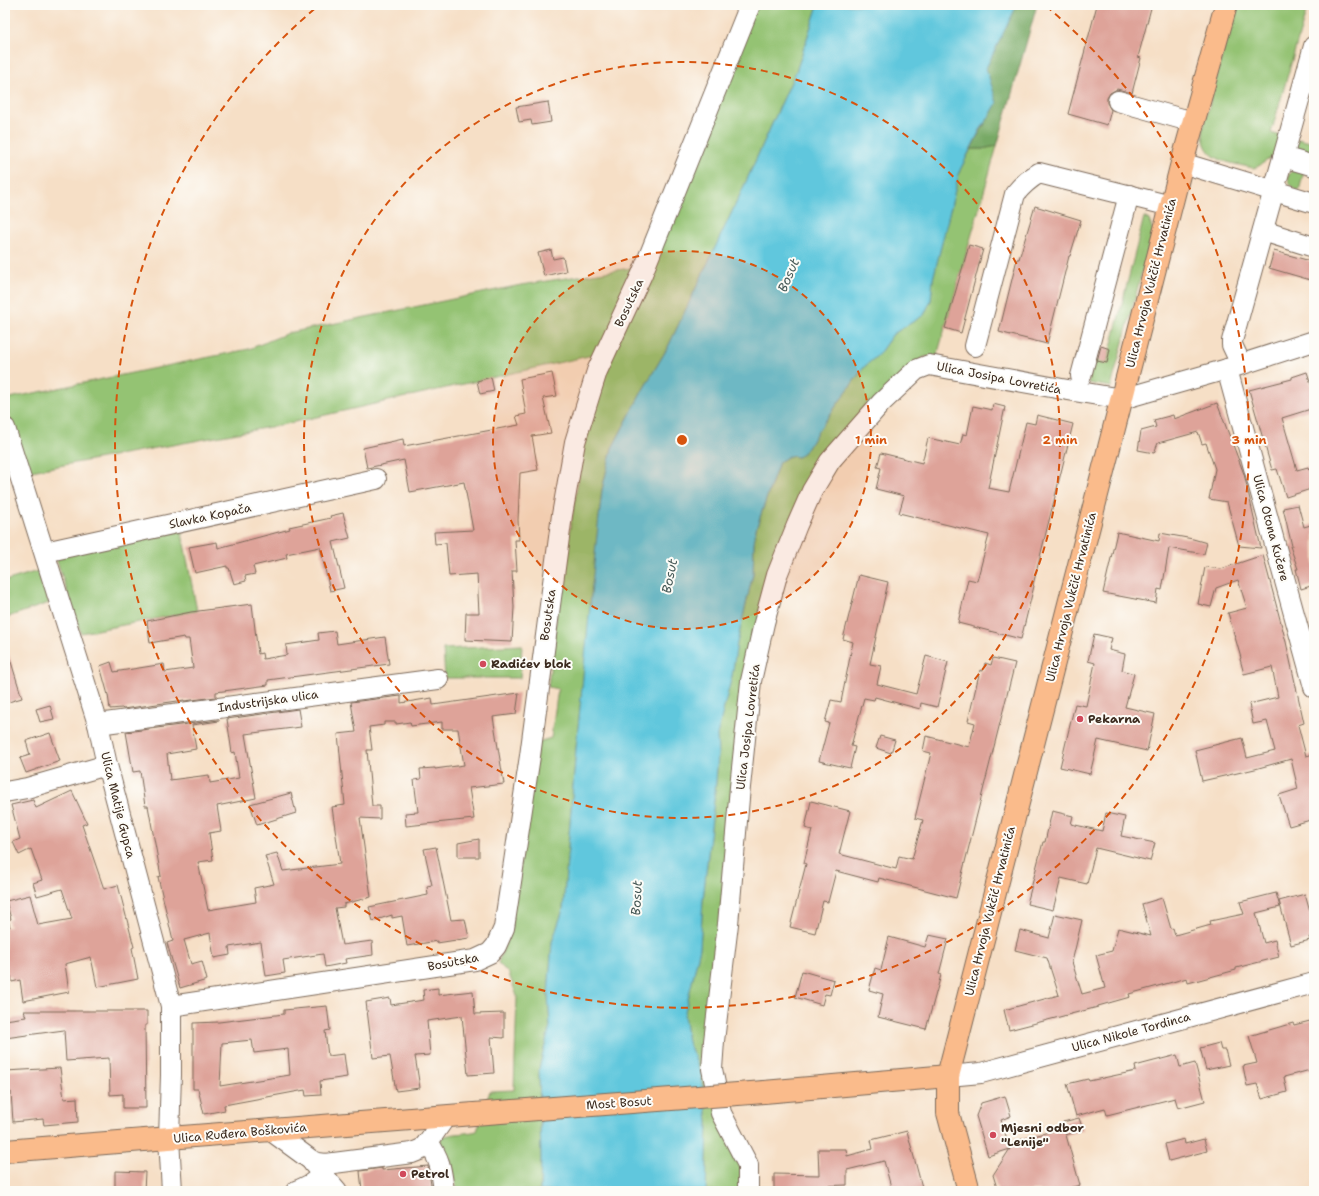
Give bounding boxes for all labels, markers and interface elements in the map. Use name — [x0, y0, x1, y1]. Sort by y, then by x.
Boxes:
street label: Ulica Hrvoja Vukčić Hrvatinića — [1122, 196, 1180, 369]
water label: Bosut — [774, 256, 803, 295]
street label: Bosutska — [611, 276, 647, 330]
street label: Ulica Josipa Lovretića — [935, 358, 1063, 398]
text: 1 min — [855, 432, 887, 448]
text: 2 min — [1043, 432, 1078, 448]
text: 3 min — [1232, 432, 1267, 448]
centre of rings — [675, 433, 689, 447]
street label: Ulica Otona Kučere — [1249, 473, 1293, 583]
street label: Slavka Kopača — [167, 499, 253, 533]
street label: Ulica Hrvoja Vukčić Hrvatinića — [1042, 510, 1100, 683]
water label: Bosut — [658, 557, 681, 595]
street label: Bosutska — [536, 588, 560, 642]
place label: Radićev blok — [491, 656, 572, 672]
marker: Radićev blok — [478, 659, 488, 669]
street label: Ulica Josipa Lovretića — [732, 663, 764, 791]
street label: Industrijska ulica — [217, 686, 320, 716]
place label: Pekarna — [1088, 711, 1141, 727]
marker: Pekarna — [1075, 714, 1085, 724]
street label: Ulica Matije Gupca — [97, 750, 139, 861]
street label: Ulica Hrvoja Vukčić Hrvatinića — [961, 824, 1019, 997]
water label: Bosut — [627, 880, 646, 916]
street label: Bosutska — [426, 949, 480, 975]
street label: Ulica Nikole Tordinca — [1070, 1008, 1193, 1056]
street label: Most Bosut — [586, 1093, 652, 1113]
street label: Ulica Ruđera Boškovića — [173, 1119, 308, 1147]
place label: Mjesni odbor "Lenije" — [1001, 1120, 1084, 1150]
marker: Mjesni odbor "Lenije" — [988, 1130, 998, 1140]
place label: Petrol — [411, 1166, 449, 1182]
marker: Petrol — [398, 1169, 408, 1179]

